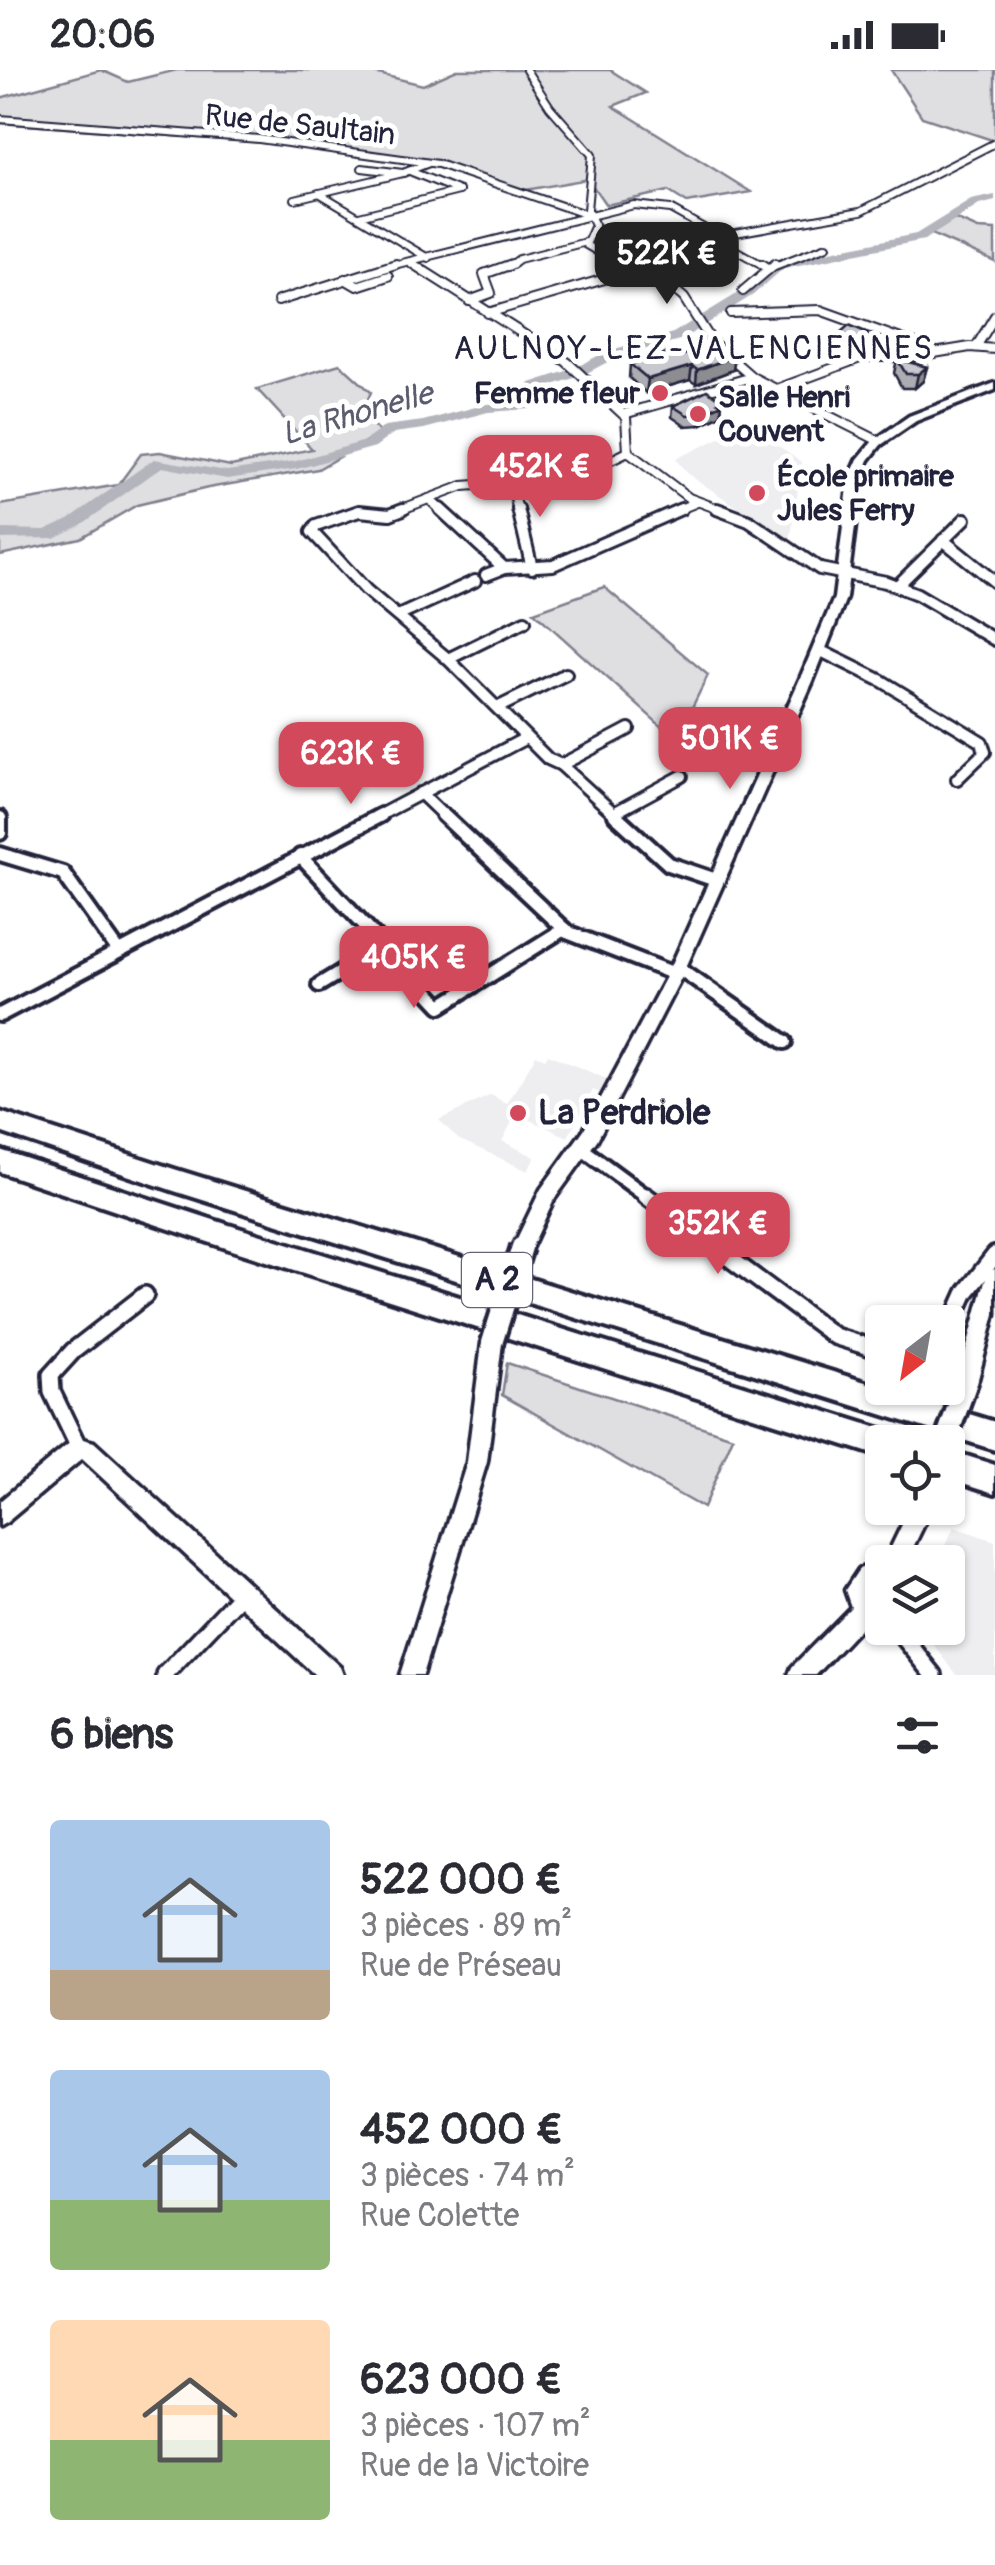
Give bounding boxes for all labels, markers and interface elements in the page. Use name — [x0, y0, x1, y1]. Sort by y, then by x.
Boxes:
text: 20:06 — [50, 11, 155, 59]
street label: Rue de Saultain — [203, 97, 397, 153]
pin: 522K € — [586, 222, 748, 307]
text: 522K € — [617, 234, 717, 274]
district label: AULNOY-LEZ-VALENCIENNES — [454, 329, 934, 369]
water label: La Rhonelle — [277, 373, 440, 455]
place label: Femme fleur — [474, 375, 640, 412]
place label: Salle Henri Couvent — [718, 379, 850, 450]
marker: Femme fleur — [649, 382, 671, 404]
marker: Salle Henri Couvent — [687, 403, 709, 425]
pin: 452K € — [459, 435, 621, 520]
text: 452K € — [489, 447, 591, 487]
place label: École primaire Jules Ferry — [777, 458, 955, 529]
marker: École primaire Jules Ferry — [746, 482, 768, 504]
pin: 501K € — [649, 707, 811, 792]
text: 501K € — [680, 719, 780, 759]
pin: 623K € — [270, 722, 432, 807]
text: 623K € — [301, 734, 401, 774]
pin: 405K € — [333, 926, 495, 1011]
text: 405K € — [361, 938, 467, 978]
place label: La Perdriole — [538, 1091, 711, 1135]
marker: La Perdriole — [507, 1102, 529, 1124]
pin: 352K € — [637, 1192, 799, 1277]
text: 352K € — [668, 1204, 768, 1244]
road number: A 2 — [462, 1253, 532, 1307]
north arrow — [865, 1305, 965, 1405]
map controls — [865, 1305, 965, 1645]
button: locate — [865, 1425, 965, 1525]
button: layers — [865, 1545, 965, 1645]
icon: filters — [890, 1708, 945, 1763]
text: 6 biens — [50, 1709, 173, 1761]
text: 522 000 € — [360, 1854, 562, 1906]
icon: home — [130, 1860, 250, 1980]
text: 3 pièces · 89 m² — [360, 1906, 572, 1946]
text: Rue de Préseau — [360, 1946, 562, 1986]
text: 452 000 € — [360, 2104, 563, 2156]
icon: home — [130, 2110, 250, 2230]
text: 3 pièces · 74 m² — [360, 2156, 575, 2196]
text: Rue Colette — [360, 2196, 519, 2236]
text: 623 000 € — [360, 2354, 562, 2406]
icon: home — [130, 2360, 250, 2480]
text: 3 pièces · 107 m² — [360, 2406, 591, 2446]
text: Rue de la Victoire — [360, 2446, 589, 2486]

